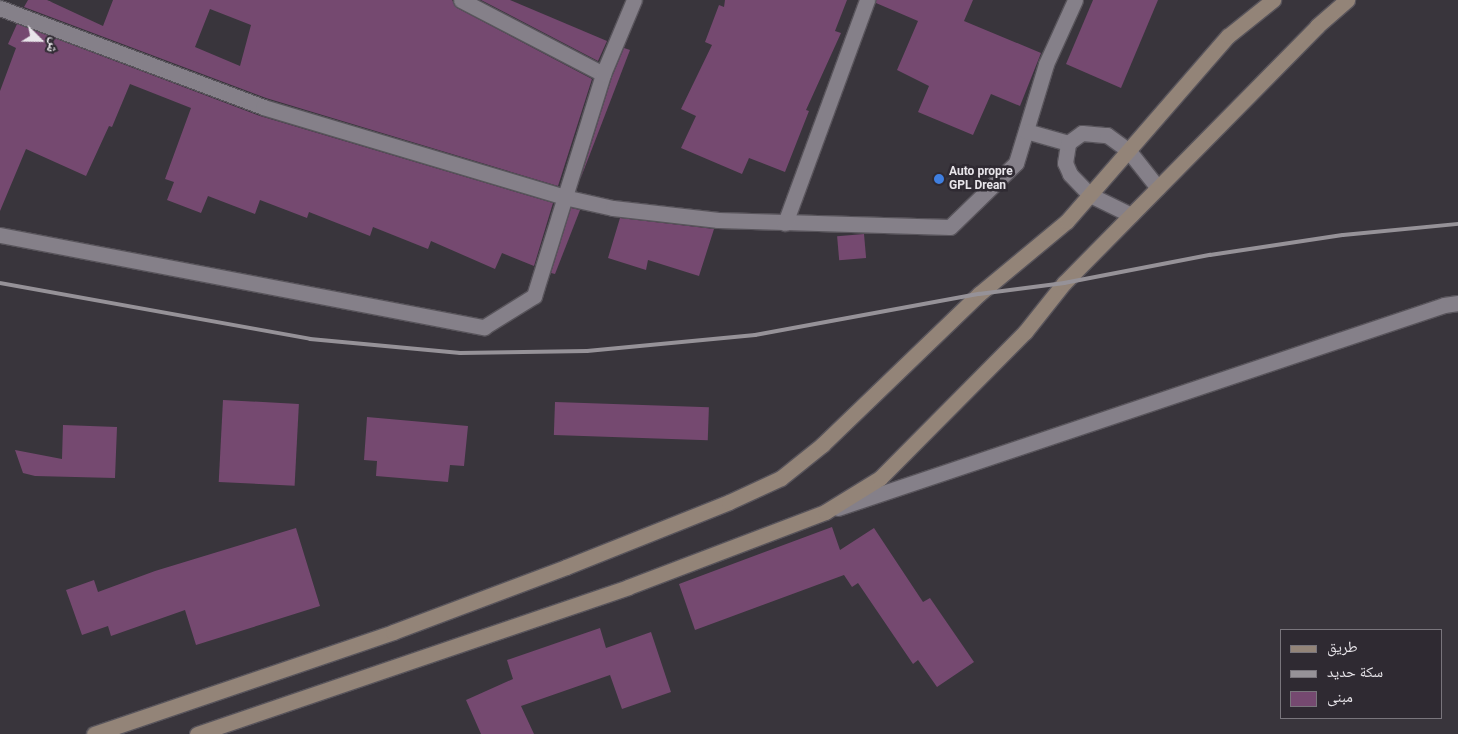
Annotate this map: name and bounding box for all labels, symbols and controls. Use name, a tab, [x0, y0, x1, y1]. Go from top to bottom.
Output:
north arrow	[15, 15, 65, 65]
text: ش	[44, 36, 64, 56]
place label: Auto propre GPL Drean	[949, 165, 1013, 193]
marker: Auto propre GPL Drean	[933, 173, 945, 185]
legend	[1280, 629, 1443, 719]
text: طريق	[1327, 638, 1358, 656]
text: سكة حديد	[1327, 663, 1383, 681]
text: مبنى	[1327, 688, 1353, 706]

